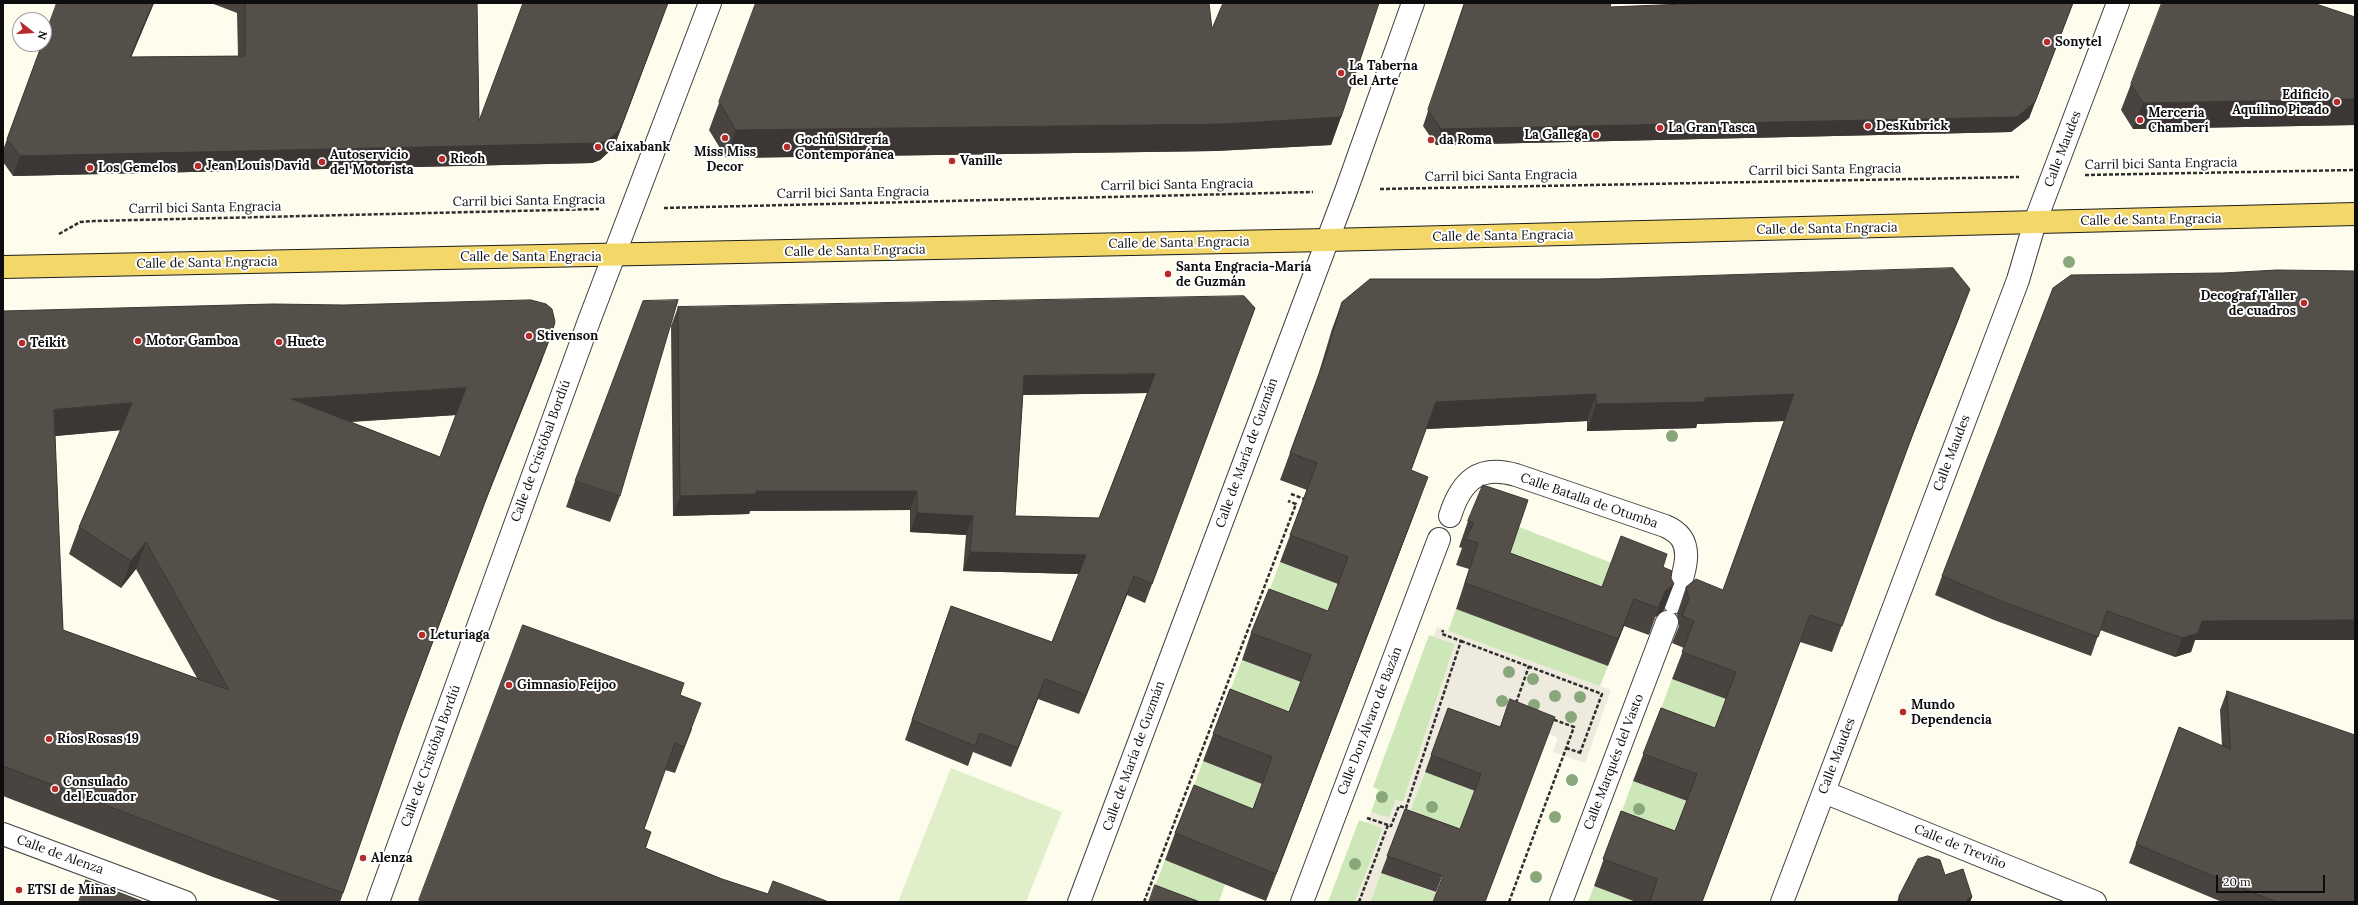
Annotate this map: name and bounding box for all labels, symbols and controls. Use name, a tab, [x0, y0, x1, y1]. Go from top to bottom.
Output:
north arrow	[12, 12, 52, 52]
text: N	[35, 29, 50, 41]
place label: Sonytel	[2055, 34, 2102, 50]
marker: Sonytel	[2042, 37, 2052, 47]
place label: La Taberna del Arte	[1349, 58, 1418, 89]
marker: La Taberna del Arte	[1336, 68, 1346, 78]
place label: Edificio Aquilino Picado	[2232, 87, 2329, 118]
marker: Edificio Aquilino Picado	[2332, 97, 2342, 107]
place label: Mercería Chamberí	[2148, 105, 2209, 136]
street label: Calle Maudes	[2041, 109, 2085, 189]
marker: Mercería Chamberí	[2135, 115, 2145, 125]
place label: DesKubrick	[1876, 118, 1948, 134]
place label: La Gran Tasca	[1668, 120, 1755, 136]
marker: DesKubrick	[1863, 121, 1873, 131]
marker: La Gran Tasca	[1655, 123, 1665, 133]
place label: La Gallega	[1524, 127, 1588, 143]
marker: La Gallega	[1591, 130, 1601, 140]
place label: Gochü Sidrería Contemporánea	[795, 132, 894, 163]
place label: da Roma	[1439, 132, 1492, 148]
marker: Miss Miss Decor	[720, 133, 730, 143]
marker: da Roma	[1426, 135, 1436, 145]
place label: Caixabank	[606, 139, 670, 155]
marker: Caixabank	[593, 142, 603, 152]
marker: Gochü Sidrería Contemporánea	[782, 142, 792, 152]
place label: Miss Miss Decor	[694, 144, 756, 175]
place label: Autoservicio del Motorista	[330, 147, 414, 178]
place label: Ricoh	[450, 151, 485, 167]
place label: Vanille	[960, 153, 1003, 169]
marker: Ricoh	[437, 154, 447, 164]
street label: Carril bici Santa Engracia	[2085, 155, 2237, 173]
marker: Vanille	[947, 156, 957, 166]
marker: Autoservicio del Motorista	[317, 157, 327, 167]
place label: Jean Louis David	[206, 158, 310, 174]
place label: Los Gemelos	[98, 160, 176, 176]
marker: Jean Louis David	[193, 161, 203, 171]
street label: Carril bici Santa Engracia	[1749, 161, 1901, 179]
marker: Los Gemelos	[85, 163, 95, 173]
street label: Carril bici Santa Engracia	[1425, 167, 1577, 185]
street label: Carril bici Santa Engracia	[1101, 176, 1253, 194]
street label: Carril bici Santa Engracia	[777, 184, 929, 202]
street label: Carril bici Santa Engracia	[453, 192, 605, 210]
street label: Carril bici Santa Engracia	[129, 199, 281, 217]
street label: Calle de Santa Engracia	[2080, 211, 2222, 229]
street label: Calle de Santa Engracia	[1756, 220, 1898, 238]
street label: Calle de Santa Engracia	[1432, 227, 1574, 245]
street label: Calle de Santa Engracia	[1108, 234, 1250, 252]
street label: Calle de Santa Engracia	[784, 242, 926, 260]
street label: Calle de Santa Engracia	[460, 249, 602, 265]
street label: Calle de Santa Engracia	[136, 254, 278, 272]
place label: Santa Engracia-María de Guzmán	[1176, 259, 1311, 290]
marker: Santa Engracia-María de Guzmán	[1163, 269, 1173, 279]
place label: Decograf Taller de cuadros	[2200, 288, 2296, 319]
marker: Decograf Taller de cuadros	[2299, 298, 2309, 308]
place label: Stivenson	[537, 328, 598, 344]
marker: Stivenson	[524, 331, 534, 341]
place label: Motor Gamboa	[146, 333, 238, 349]
place label: Huete	[287, 334, 325, 350]
place label: Teikit	[30, 335, 66, 351]
marker: Motor Gamboa	[133, 336, 143, 346]
marker: Huete	[274, 337, 284, 347]
marker: Teikit	[17, 338, 27, 348]
street label: Calle de María de Guzmán	[1213, 376, 1281, 530]
street label: Calle de Cristóbal Bordiú	[508, 378, 574, 524]
street label: Calle Maudes	[1930, 413, 1974, 493]
street label: Calle Batalla de Otumba	[1518, 470, 1660, 532]
place label: Leturiaga	[430, 627, 490, 643]
marker: Leturiaga	[417, 630, 427, 640]
street label: Calle Don Álvaro de Bazán	[1334, 645, 1406, 797]
place label: Gimnasio Feijoo	[517, 677, 616, 693]
street label: Calle de María de Guzmán	[1100, 679, 1168, 833]
marker: Gimnasio Feijoo	[504, 680, 514, 690]
street label: Calle de Cristóbal Bordiú	[398, 683, 464, 829]
street label: Calle Marqués del Vasto	[1581, 692, 1647, 832]
place label: Mundo Dependencia	[1911, 697, 1992, 728]
marker: Mundo Dependencia	[1898, 707, 1908, 717]
street label: Calle Maudes	[1815, 716, 1859, 796]
place label: Ríos Rosas 19	[57, 731, 139, 747]
marker: Ríos Rosas 19	[44, 734, 54, 744]
place label: Consulado del Ecuador	[63, 774, 136, 805]
marker: Consulado del Ecuador	[50, 784, 60, 794]
street label: Calle de Treviño	[1912, 821, 2008, 873]
street label: Calle de Alenza	[14, 832, 106, 878]
place label: Alenza	[371, 850, 413, 866]
marker: Alenza	[358, 853, 368, 863]
scale bar	[2218, 867, 2327, 893]
text: 20 m	[2223, 874, 2251, 889]
place label: ETSI de Minas	[27, 882, 116, 898]
marker: ETSI de Minas	[14, 885, 24, 895]

